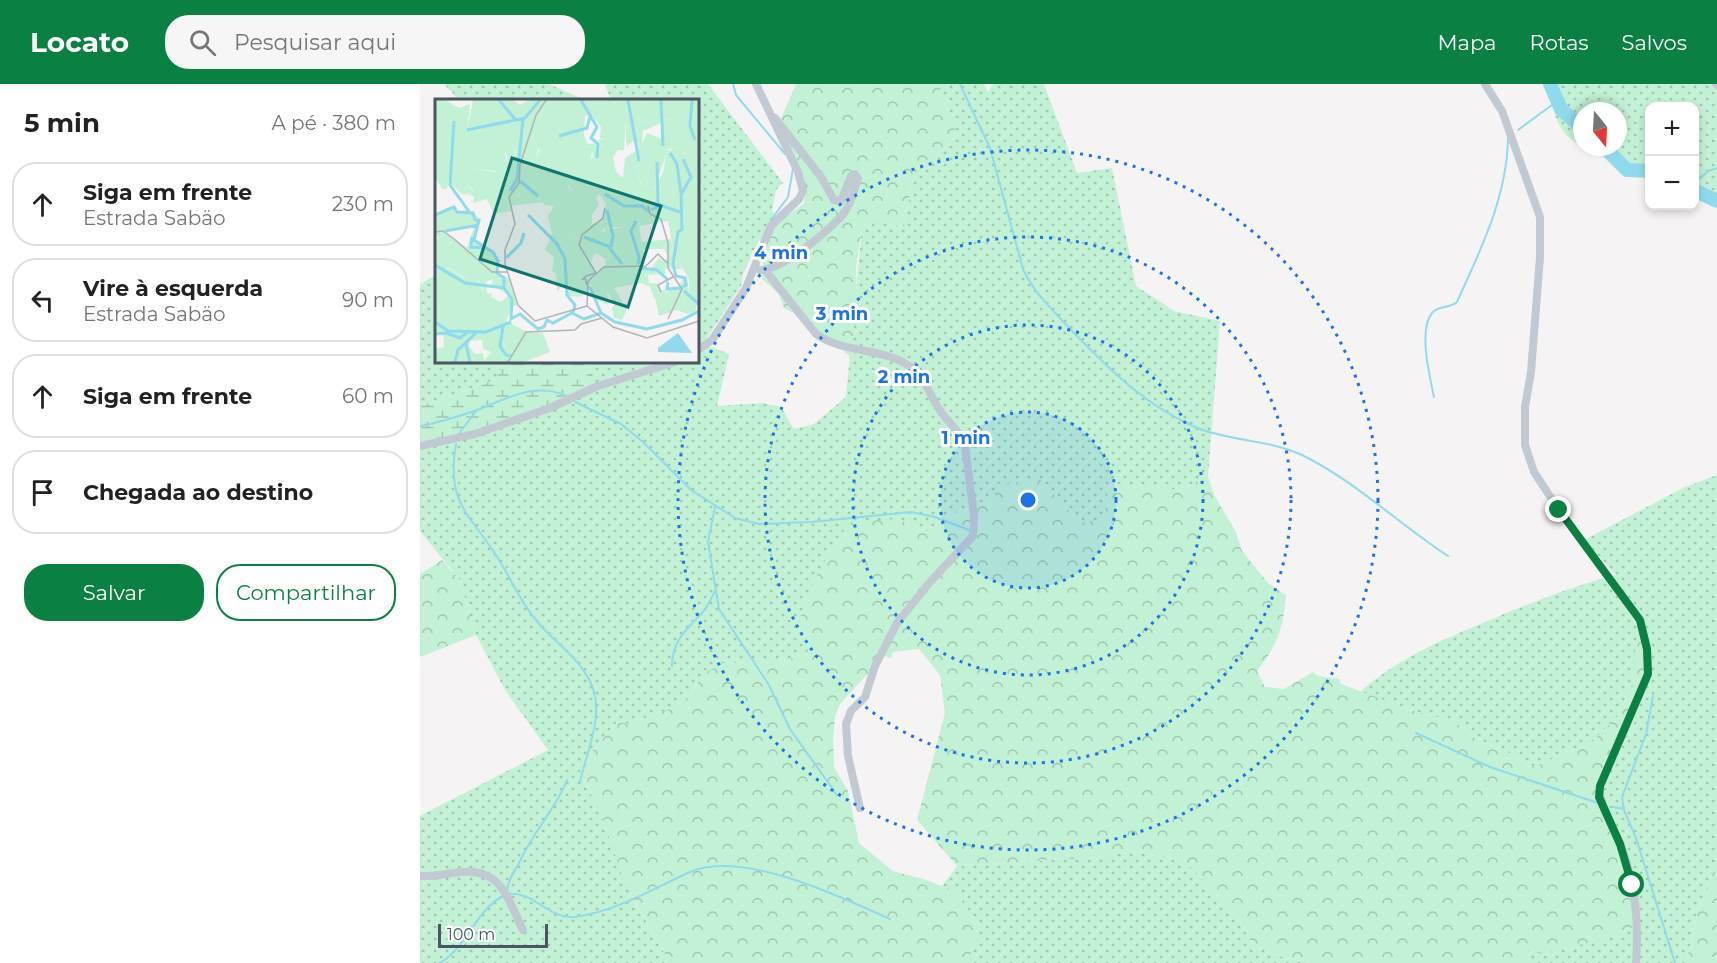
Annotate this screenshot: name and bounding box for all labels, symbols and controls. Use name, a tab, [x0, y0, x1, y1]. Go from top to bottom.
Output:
search box	[165, 15, 585, 69]
text: Locato	[30, 25, 129, 59]
icon: search	[186, 26, 219, 59]
text: Pesquisar aqui	[234, 29, 396, 56]
text: Mapa	[1437, 30, 1496, 55]
text: Rotas	[1529, 30, 1589, 55]
text: Salvos	[1622, 30, 1687, 55]
inset map	[435, 99, 699, 363]
north arrow	[1573, 102, 1627, 156]
map controls	[1645, 102, 1699, 210]
button: +	[1645, 102, 1699, 156]
text: 5 min	[24, 107, 100, 139]
text: A pé · 380 m	[272, 111, 396, 135]
button: −	[1645, 156, 1699, 210]
text: Siga em frente	[83, 179, 252, 206]
icon: ahead	[26, 188, 59, 221]
text: 230 m	[332, 192, 394, 216]
text: Estrada Sabäo	[83, 206, 226, 230]
text: 4 min	[754, 242, 808, 264]
text: Vire à esquerda	[83, 275, 263, 302]
icon: left	[26, 284, 59, 317]
text: 90 m	[342, 288, 394, 312]
text: Estrada Sabäo	[83, 302, 226, 326]
text: 3 min	[815, 303, 868, 325]
text: 2 min	[878, 366, 930, 388]
icon: ahead	[26, 380, 59, 413]
text: Siga em frente	[83, 383, 252, 410]
text: 60 m	[342, 384, 394, 408]
text: 1 min	[942, 427, 990, 449]
icon: arrive	[26, 476, 59, 509]
text: Chegada ao destino	[83, 479, 313, 506]
centre of rings	[1018, 490, 1038, 510]
route end	[1545, 496, 1571, 522]
button: Salvar	[24, 564, 204, 621]
button: Compartilhar	[216, 564, 396, 621]
route start	[1618, 871, 1644, 897]
scale bar	[438, 921, 548, 948]
text: 100 m	[447, 925, 495, 944]

